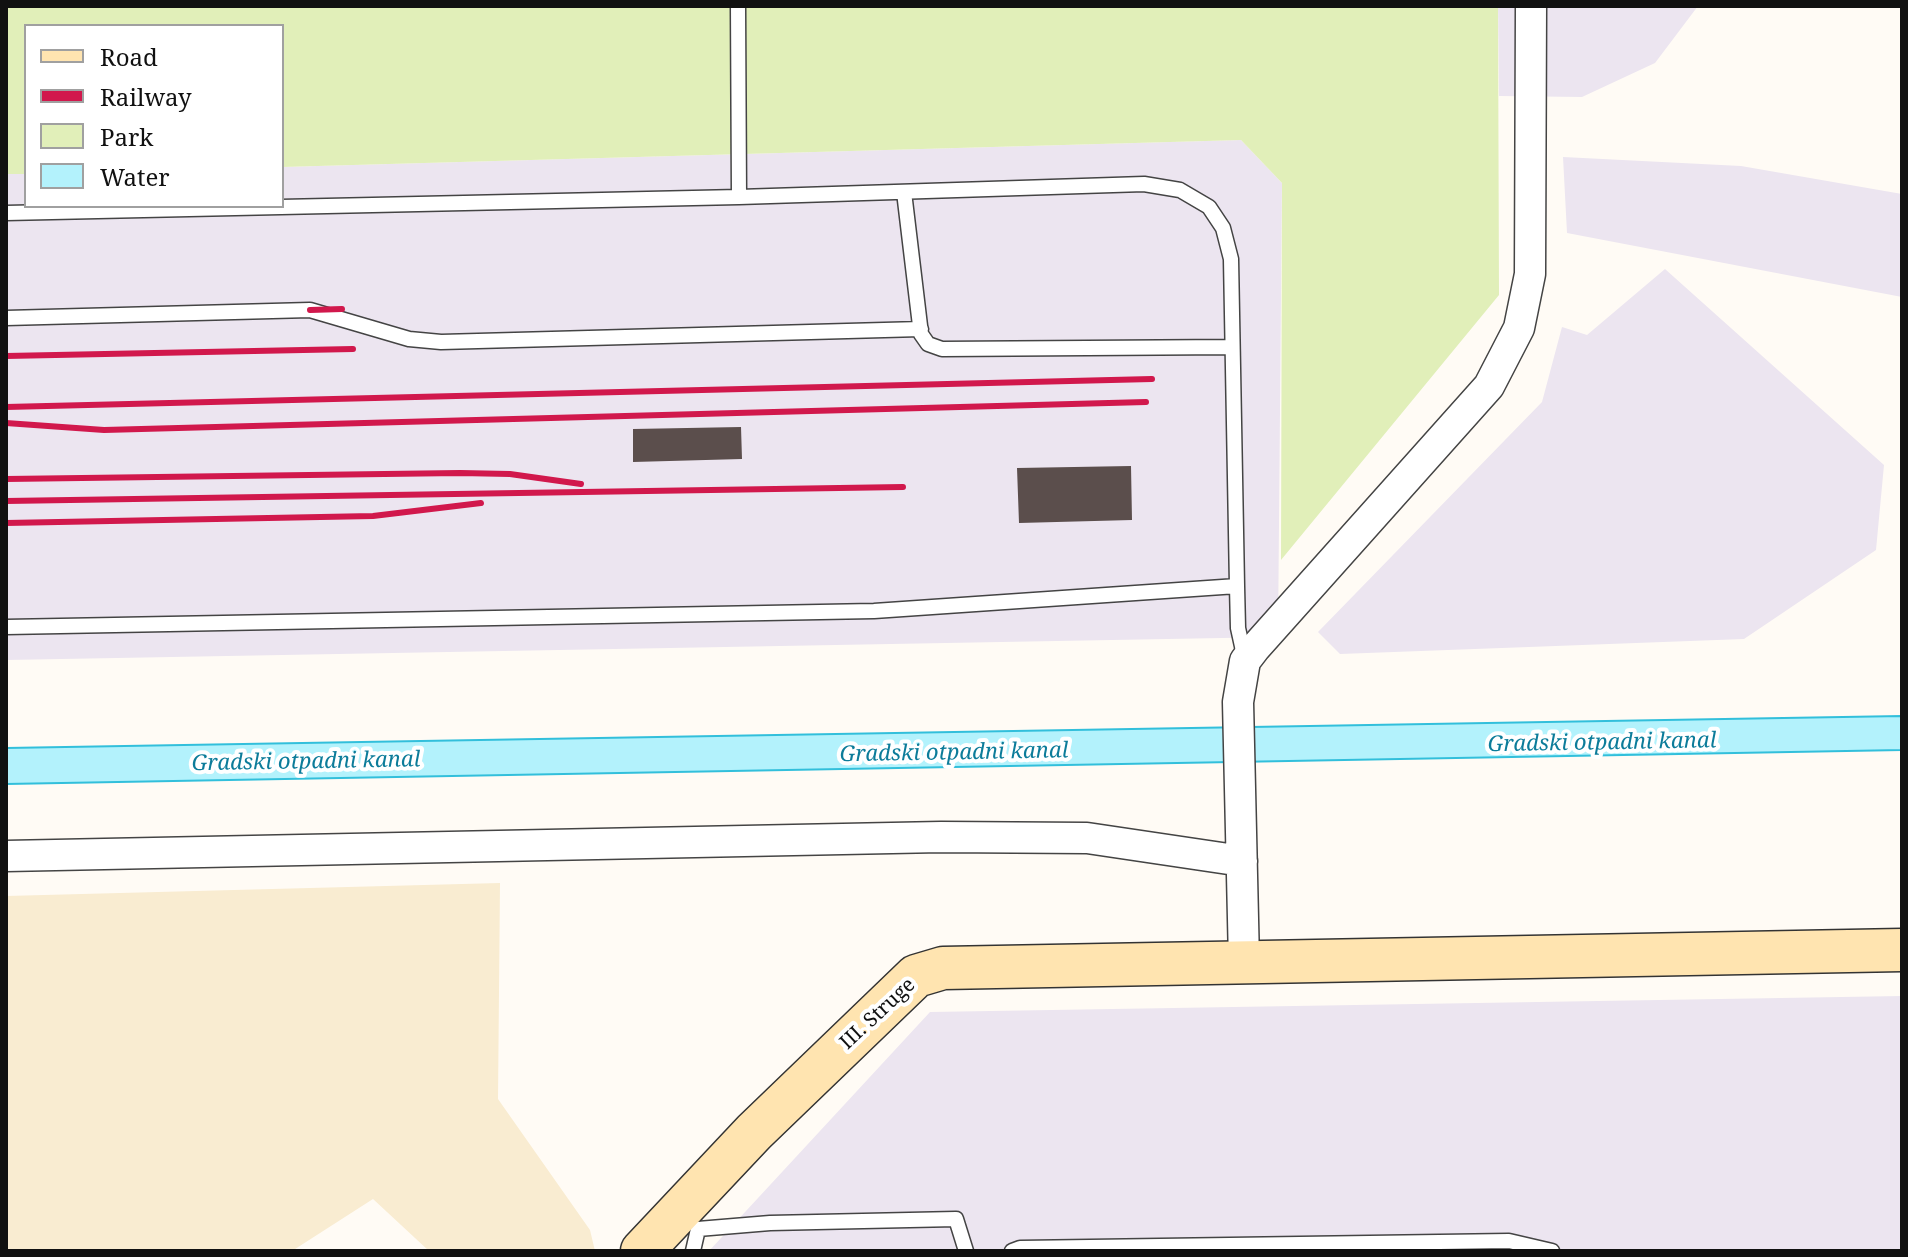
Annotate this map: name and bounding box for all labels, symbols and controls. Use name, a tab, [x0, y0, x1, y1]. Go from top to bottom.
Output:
legend	[24, 24, 284, 208]
text: Road	[100, 40, 158, 73]
text: Railway	[100, 80, 192, 113]
text: Park	[100, 120, 153, 153]
text: Water	[100, 160, 170, 193]
water label: Gradski otpadni kanal	[1488, 728, 1716, 758]
water label: Gradski otpadni kanal	[840, 738, 1068, 768]
water label: Gradski otpadni kanal	[192, 747, 420, 777]
street label: III. Struge	[836, 973, 920, 1055]

